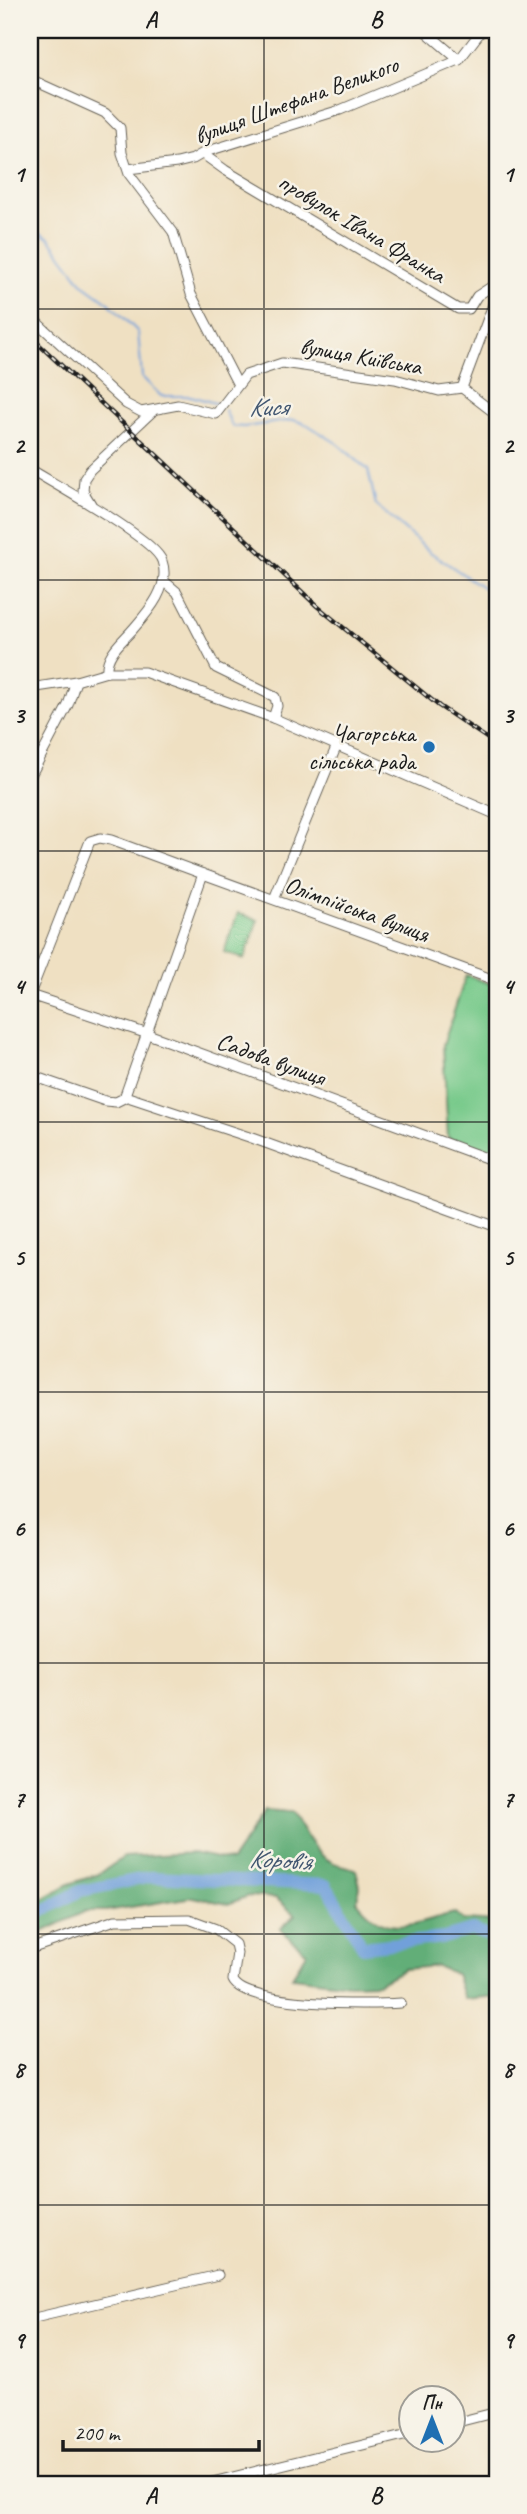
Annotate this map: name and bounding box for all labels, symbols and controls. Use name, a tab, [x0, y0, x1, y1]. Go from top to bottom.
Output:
text: A	[145, 5, 159, 34]
text: B	[370, 5, 384, 34]
street label: вулиця Штефана Великого	[190, 49, 403, 151]
text: 1	[14, 160, 27, 189]
text: 1	[503, 160, 516, 189]
street label: провулок Івана Франка	[273, 166, 452, 291]
street label: вулиця Київська	[298, 331, 426, 382]
water label: Кися	[249, 390, 291, 424]
text: 2	[14, 431, 27, 460]
text: 2	[503, 431, 516, 460]
text: 3	[14, 701, 27, 730]
text: 3	[503, 701, 516, 730]
place label: Чагорська сільська рада	[308, 718, 417, 776]
marker: Чагорська сільська рада	[421, 739, 437, 755]
street label: Олімпійська вулиця	[281, 869, 434, 949]
text: 4	[14, 972, 27, 1001]
text: 4	[503, 972, 516, 1001]
street label: Садова вулиця	[213, 1026, 331, 1093]
text: 5	[14, 1243, 26, 1272]
text: 5	[503, 1243, 515, 1272]
text: 6	[14, 1514, 27, 1543]
text: 6	[503, 1514, 516, 1543]
text: 7	[14, 1785, 27, 1814]
text: 7	[503, 1785, 516, 1814]
water label: Коровія	[248, 1842, 315, 1878]
text: 8	[14, 2055, 27, 2084]
text: 8	[503, 2055, 516, 2084]
text: 9	[14, 2326, 27, 2355]
text: 9	[503, 2326, 516, 2355]
north arrow	[398, 2384, 468, 2454]
text: Пн	[422, 2391, 444, 2415]
scale bar	[63, 2409, 259, 2453]
text: 200 m	[74, 2420, 121, 2446]
text: A	[145, 2481, 159, 2510]
text: B	[370, 2481, 384, 2510]

